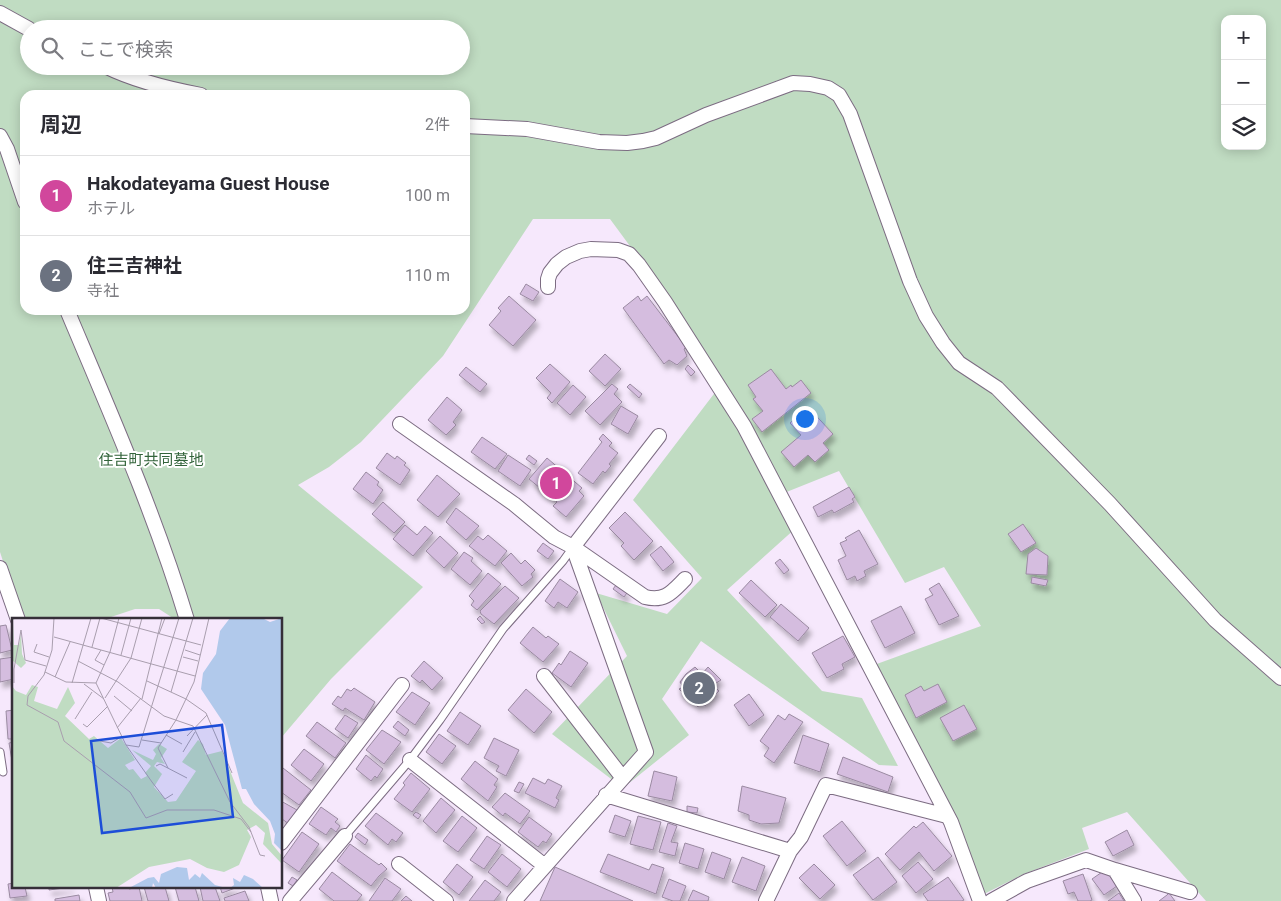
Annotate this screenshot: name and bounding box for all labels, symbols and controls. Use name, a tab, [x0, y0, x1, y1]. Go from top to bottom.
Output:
map controls	[1221, 15, 1266, 150]
button: +	[1221, 15, 1266, 60]
search box	[20, 20, 470, 75]
icon: search	[38, 34, 66, 62]
text: ここで検索	[78, 38, 173, 61]
button: −	[1221, 60, 1266, 105]
button: layers	[1221, 105, 1266, 150]
text: 周辺	[40, 113, 82, 137]
text: 2件	[425, 115, 450, 134]
text: Hakodateyama Guest House	[87, 172, 329, 195]
text: 1	[51, 186, 61, 205]
text: 100 m	[405, 186, 450, 205]
text: ホテル	[87, 199, 135, 218]
text: 住三吉神社	[87, 254, 182, 277]
text: 2	[51, 266, 61, 285]
text: 110 m	[405, 266, 450, 285]
text: 寺社	[87, 281, 119, 300]
your location	[792, 406, 818, 432]
park label: 住吉町共同墓地	[98, 451, 204, 469]
pin: 1	[540, 464, 572, 502]
inset map	[12, 618, 282, 888]
pin: 2	[683, 669, 715, 707]

